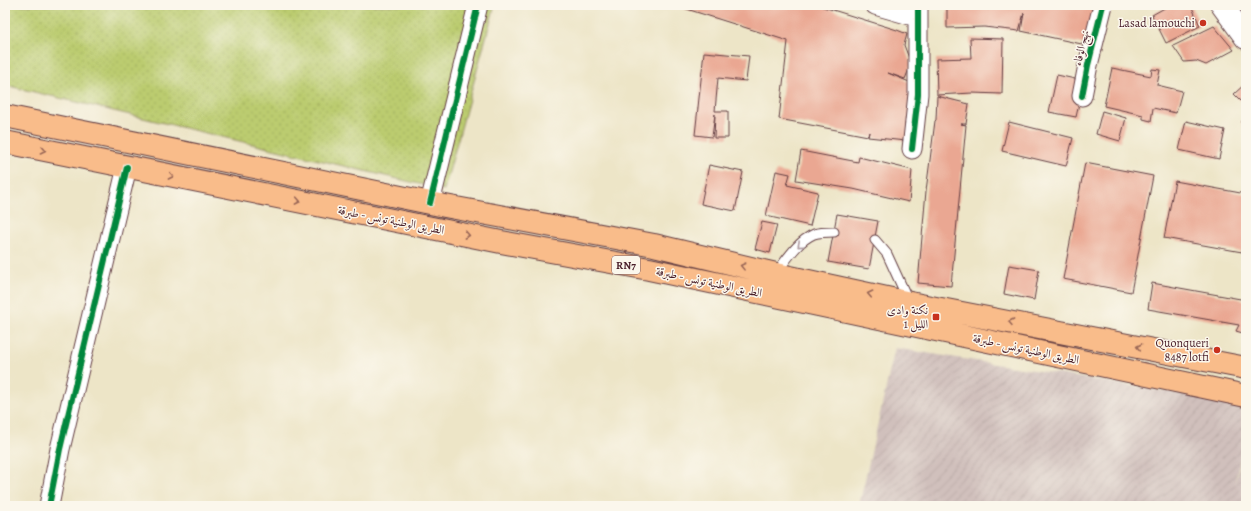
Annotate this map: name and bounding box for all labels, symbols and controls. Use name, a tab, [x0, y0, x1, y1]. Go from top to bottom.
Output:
place label: Lasad lamouchi	[1118, 15, 1195, 31]
marker: Lasad lamouchi	[1198, 18, 1208, 28]
street label: نهج الوفاء	[1069, 29, 1096, 68]
one-way arrow	[40, 145, 46, 153]
one-way arrow	[167, 171, 174, 179]
one-way arrow	[295, 197, 301, 205]
street label: الطريق الوطنية تونس - طبرقة	[336, 202, 446, 239]
one-way arrow	[463, 231, 470, 239]
one-way arrow	[797, 240, 805, 248]
road number: RN7	[612, 256, 640, 274]
street label: الطريق الوطنية تونس - طبرقة	[654, 263, 764, 302]
one-way arrow	[740, 263, 746, 271]
one-way arrow	[867, 291, 873, 299]
place label: نكنة وادى الليل 1	[887, 302, 928, 333]
marker: نكنة وادى الليل 1	[931, 312, 941, 322]
one-way arrow	[1008, 319, 1014, 327]
street label: الطريق الوطنية تونس - طبرقة	[971, 330, 1081, 369]
place label: Quonqueri 8487 lotfi	[1156, 335, 1209, 365]
one-way arrow	[1136, 343, 1142, 352]
marker: Quonqueri 8487 lotfi	[1212, 345, 1222, 355]

